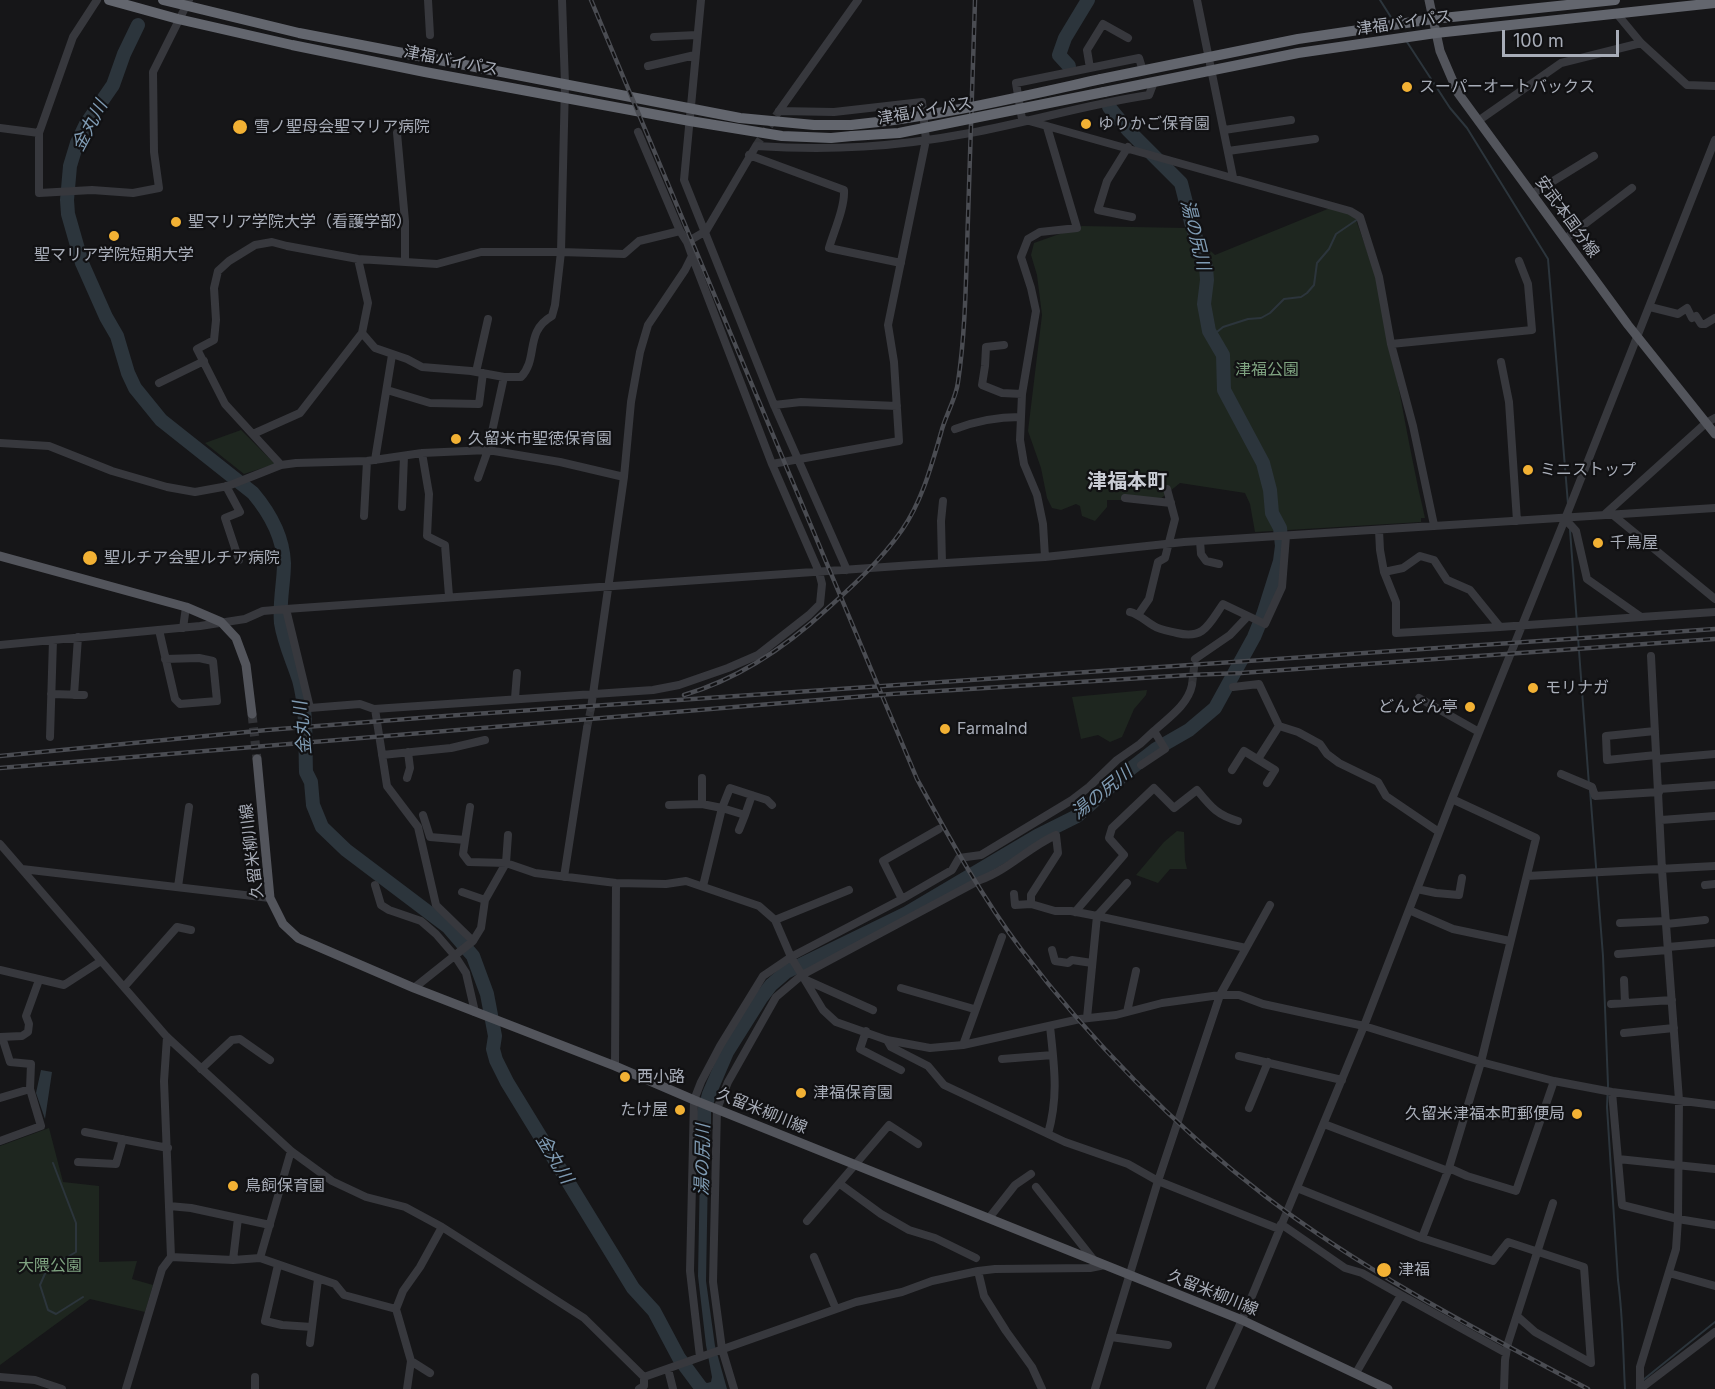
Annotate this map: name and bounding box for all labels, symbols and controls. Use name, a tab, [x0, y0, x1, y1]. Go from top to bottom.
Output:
street label: 津福バイパス	[1355, 7, 1453, 39]
scale bar	[1505, 18, 1622, 56]
text: 100 m	[1513, 30, 1564, 51]
street label: 津福バイパス	[402, 42, 500, 80]
place label: スーパーオートバックス	[1419, 77, 1595, 97]
marker: スーパーオートバックス	[1400, 80, 1414, 94]
street label: 津福バイパス	[876, 93, 974, 129]
water label: 金丸川	[68, 97, 112, 155]
place label: ゆりかご保育園	[1098, 114, 1210, 134]
place label: 雪ノ聖母会聖マリア病院	[254, 117, 430, 137]
marker: ゆりかご保育園	[1079, 117, 1093, 131]
marker: 雪ノ聖母会聖マリア病院	[231, 118, 249, 136]
street label: 安武本国分線	[1531, 173, 1603, 261]
water label: 湯の尻川	[1176, 197, 1214, 273]
place label: 聖マリア学院大学（看護学部）	[188, 212, 412, 232]
marker: 聖マリア学院大学（看護学部）	[169, 215, 183, 229]
marker: 聖マリア学院短期大学	[107, 229, 121, 243]
place label: 聖マリア学院短期大学	[34, 245, 194, 265]
park label: 津福公園	[1235, 360, 1299, 380]
place label: 久留米市聖徳保育園	[468, 429, 612, 449]
marker: 久留米市聖徳保育園	[449, 432, 463, 446]
place label: ミニストップ	[1540, 460, 1636, 480]
marker: ミニストップ	[1521, 463, 1535, 477]
district label: 津福本町	[1087, 470, 1167, 494]
place label: 千鳥屋	[1610, 533, 1658, 553]
marker: 千鳥屋	[1591, 536, 1605, 550]
place label: 聖ルチア会聖ルチア病院	[104, 548, 280, 568]
marker: 聖ルチア会聖ルチア病院	[81, 549, 99, 567]
place label: モリナガ	[1545, 678, 1609, 698]
marker: モリナガ	[1526, 681, 1540, 695]
place label: どんどん亭	[1378, 697, 1458, 717]
water label: 金丸川	[290, 700, 316, 756]
marker: どんどん亭	[1463, 700, 1477, 714]
place label: Farmalnd	[957, 719, 1027, 739]
marker: Farmalnd	[938, 722, 952, 736]
water label: 湯の尻川	[1067, 762, 1137, 824]
street label: 久留米柳川線	[237, 802, 267, 900]
place label: 西小路	[637, 1067, 685, 1087]
marker: 西小路	[618, 1070, 632, 1084]
place label: 津福保育園	[813, 1083, 893, 1103]
street label: 久留米柳川線	[714, 1084, 810, 1138]
marker: 津福保育園	[794, 1086, 808, 1100]
place label: たけ屋	[620, 1100, 668, 1120]
marker: たけ屋	[673, 1103, 687, 1117]
place label: 久留米津福本町郵便局	[1405, 1104, 1565, 1124]
marker: 久留米津福本町郵便局	[1570, 1107, 1584, 1121]
water label: 湯の尻川	[692, 1124, 714, 1196]
water label: 金丸川	[531, 1130, 577, 1188]
place label: 鳥飼保育園	[245, 1176, 325, 1196]
marker: 鳥飼保育園	[226, 1179, 240, 1193]
park label: 大隈公園	[18, 1256, 82, 1276]
place label: 津福	[1398, 1260, 1430, 1280]
marker: 津福	[1375, 1261, 1393, 1279]
street label: 久留米柳川線	[1165, 1266, 1261, 1320]

